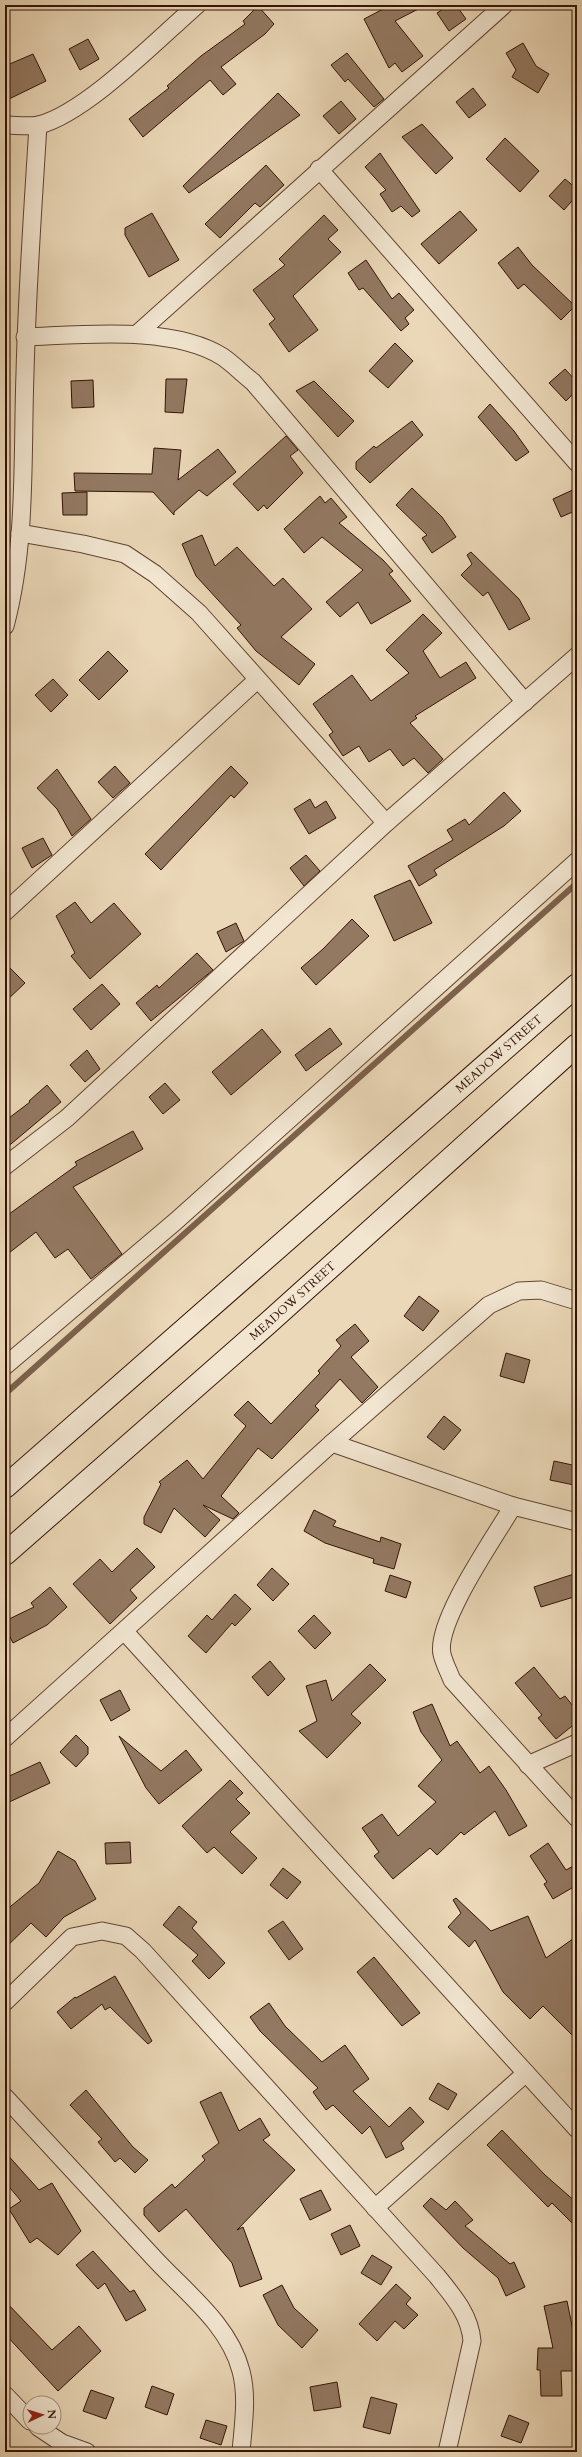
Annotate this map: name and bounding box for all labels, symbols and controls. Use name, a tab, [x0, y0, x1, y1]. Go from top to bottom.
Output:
street label: MEADOW STREET	[452, 1011, 546, 1096]
street label: MEADOW STREET	[246, 1258, 339, 1344]
north arrow	[22, 2395, 62, 2435]
text: N	[44, 2409, 59, 2420]

